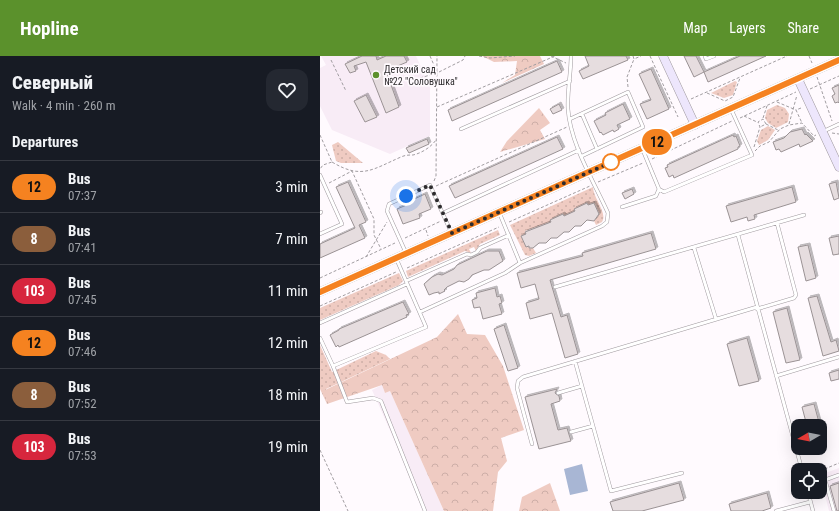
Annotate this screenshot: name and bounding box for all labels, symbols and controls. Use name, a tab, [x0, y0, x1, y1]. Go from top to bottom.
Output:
text: Hopline	[20, 17, 79, 40]
text: Map	[683, 20, 707, 36]
text: Layers	[729, 20, 766, 36]
text: Share	[788, 20, 819, 36]
place label: Детский сад №22 "Соловушка"	[384, 64, 458, 87]
button: heart	[266, 69, 308, 111]
marker: Детский сад №22 "Соловушка"	[371, 70, 381, 80]
text: Северный	[12, 71, 93, 94]
text: Walk · 4 min · 260 m	[12, 98, 116, 113]
line badge: 12	[639, 129, 675, 155]
text: Departures	[12, 133, 78, 151]
text: 12	[650, 134, 664, 150]
unlabelled marker	[602, 153, 620, 171]
text: Bus	[68, 170, 91, 188]
text: 3 min	[275, 178, 308, 196]
text: 12	[27, 179, 41, 195]
your location	[396, 186, 416, 206]
text: 07:37	[68, 188, 97, 203]
text: Bus	[68, 222, 91, 240]
text: 7 min	[275, 230, 308, 248]
text: 8	[30, 231, 38, 247]
text: 07:41	[68, 240, 97, 255]
text: Bus	[68, 274, 91, 292]
text: 11 min	[268, 282, 308, 300]
text: 103	[23, 283, 45, 299]
text: 07:45	[68, 292, 97, 307]
text: Bus	[68, 326, 91, 344]
text: 12 min	[268, 334, 308, 352]
text: 12	[27, 335, 41, 351]
text: 07:46	[68, 344, 97, 359]
text: Bus	[68, 378, 91, 396]
text: 18 min	[268, 386, 308, 404]
text: 8	[30, 387, 38, 403]
text: 07:52	[68, 396, 97, 411]
north arrow	[791, 419, 827, 455]
map controls	[791, 419, 827, 499]
text: Bus	[68, 430, 91, 448]
text: 19 min	[268, 438, 308, 456]
text: 103	[23, 439, 45, 455]
text: 07:53	[68, 448, 97, 463]
button: locate	[791, 463, 827, 499]

